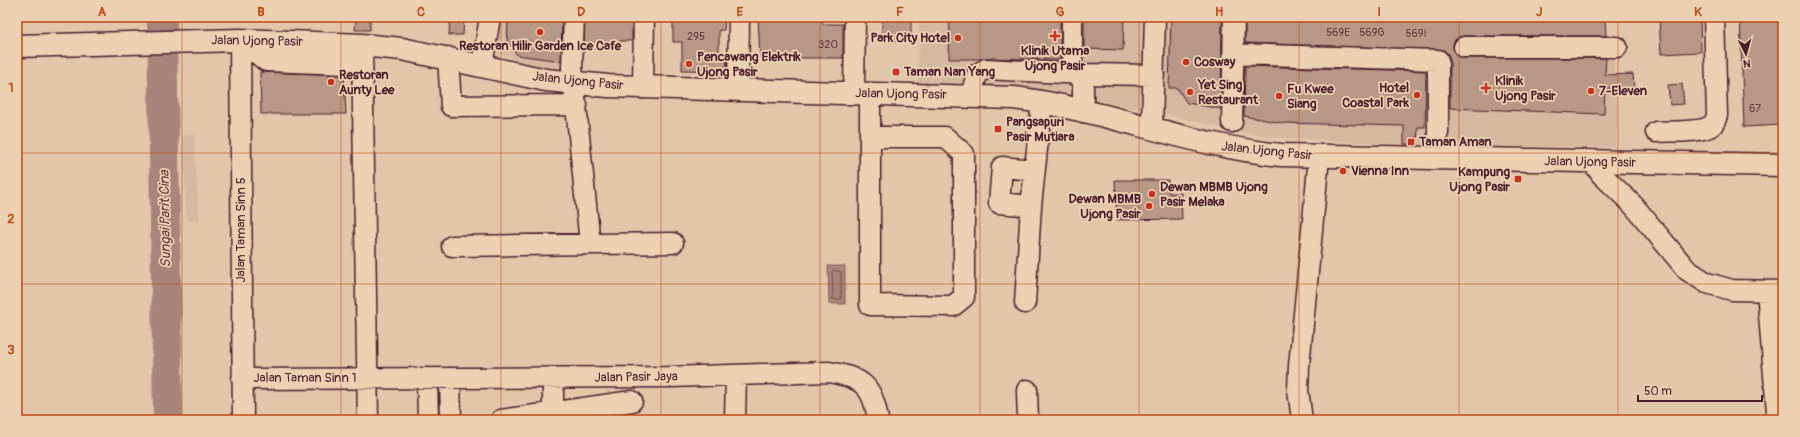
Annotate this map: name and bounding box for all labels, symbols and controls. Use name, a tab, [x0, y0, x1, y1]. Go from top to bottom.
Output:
text: A	[98, 4, 107, 20]
text: B	[257, 4, 265, 20]
text: C	[417, 4, 425, 20]
text: D	[577, 4, 585, 20]
text: E	[737, 4, 744, 20]
text: F	[896, 4, 904, 20]
text: G	[1056, 4, 1065, 20]
text: H	[1215, 4, 1223, 20]
text: I	[1377, 4, 1381, 20]
text: J	[1536, 4, 1542, 20]
text: K	[1694, 4, 1702, 20]
house number: 569E	[1326, 26, 1350, 39]
house number: 569G	[1359, 26, 1385, 39]
marker: Restoran Hilir Garden Ice Cafe	[535, 27, 545, 37]
house number: 569I	[1405, 27, 1427, 40]
house number: 295	[687, 30, 705, 43]
place label: Park City Hotel	[871, 30, 950, 46]
marker: Klinik Utama Ujong Pasir	[1049, 30, 1061, 42]
street label: Jalan Ujong Pasir	[211, 32, 303, 50]
marker: Park City Hotel	[953, 33, 963, 43]
north arrow	[1726, 34, 1766, 74]
place label: Restoran Hilir Garden Ice Cafe	[459, 38, 622, 54]
house number: 320	[818, 38, 838, 51]
place label: Klinik Utama Ujong Pasir	[1021, 43, 1089, 74]
place label: Pencawang Elektrik Ujong Pasir	[697, 49, 801, 80]
place label: Cosway	[1194, 54, 1236, 70]
marker: Cosway	[1181, 57, 1191, 67]
text: N	[1742, 57, 1751, 70]
marker: Pencawang Elektrik Ujong Pasir	[684, 59, 694, 69]
place label: Taman Nan Yang	[903, 64, 996, 80]
place label: Restoran Aunty Lee	[339, 67, 395, 98]
marker: Taman Nan Yang	[891, 67, 901, 77]
street label: Jalan Ujong Pasir	[531, 68, 625, 94]
place label: Klinik Ujong Pasir	[1495, 73, 1556, 104]
marker: Restoran Aunty Lee	[326, 77, 336, 87]
place label: Yet Sing Restaurant	[1197, 77, 1259, 108]
text: 1	[8, 80, 14, 96]
place label: Hotel Coastal Park	[1342, 80, 1410, 111]
place label: Fu Kwee Siang	[1287, 81, 1334, 112]
marker: Klinik Ujong Pasir	[1480, 82, 1492, 94]
place label: 7-Eleven	[1599, 83, 1648, 99]
street label: Jalan Ujong Pasir	[855, 85, 947, 103]
marker: 7-Eleven	[1586, 86, 1596, 96]
marker: Yet Sing Restaurant	[1185, 87, 1195, 97]
marker: Hotel Coastal Park	[1412, 90, 1422, 100]
marker: Fu Kwee Siang	[1274, 91, 1284, 101]
house number: 67	[1749, 102, 1761, 115]
place label: Pangsapuri Pasir Mutiara	[1006, 114, 1074, 145]
marker: Pangsapuri Pasir Mutiara	[993, 124, 1003, 134]
place label: Taman Aman	[1418, 134, 1492, 150]
marker: Taman Aman	[1406, 137, 1416, 147]
street label: Jalan Ujong Pasir	[1220, 138, 1314, 164]
street label: Jalan Ujong Pasir	[1544, 153, 1636, 171]
place label: Vienna Inn	[1351, 163, 1410, 179]
place label: Kampung Ujong Pasir	[1449, 164, 1510, 195]
marker: Vienna Inn	[1338, 166, 1348, 176]
water label: Sungai Parit Cina	[156, 169, 174, 268]
marker: Kampung Ujong Pasir	[1513, 174, 1523, 184]
street label: Jalan Taman Sinn 5	[233, 177, 249, 283]
place label: Dewan MBMB Ujong Pasir Melaka	[1160, 179, 1268, 210]
marker: Dewan MBMB Ujong Pasir Melaka	[1147, 189, 1157, 199]
place label: Dewan MBMB Ujong Pasir	[1068, 191, 1142, 222]
marker: Dewan MBMB Ujong Pasir	[1144, 201, 1154, 211]
text: 2	[7, 211, 15, 227]
text: 3	[7, 342, 15, 358]
street label: Jalan Pasir Jaya	[594, 368, 678, 386]
street label: Jalan Taman Sinn 1	[253, 370, 357, 386]
scale bar	[1638, 377, 1762, 403]
text: 50 m	[1644, 384, 1672, 399]

